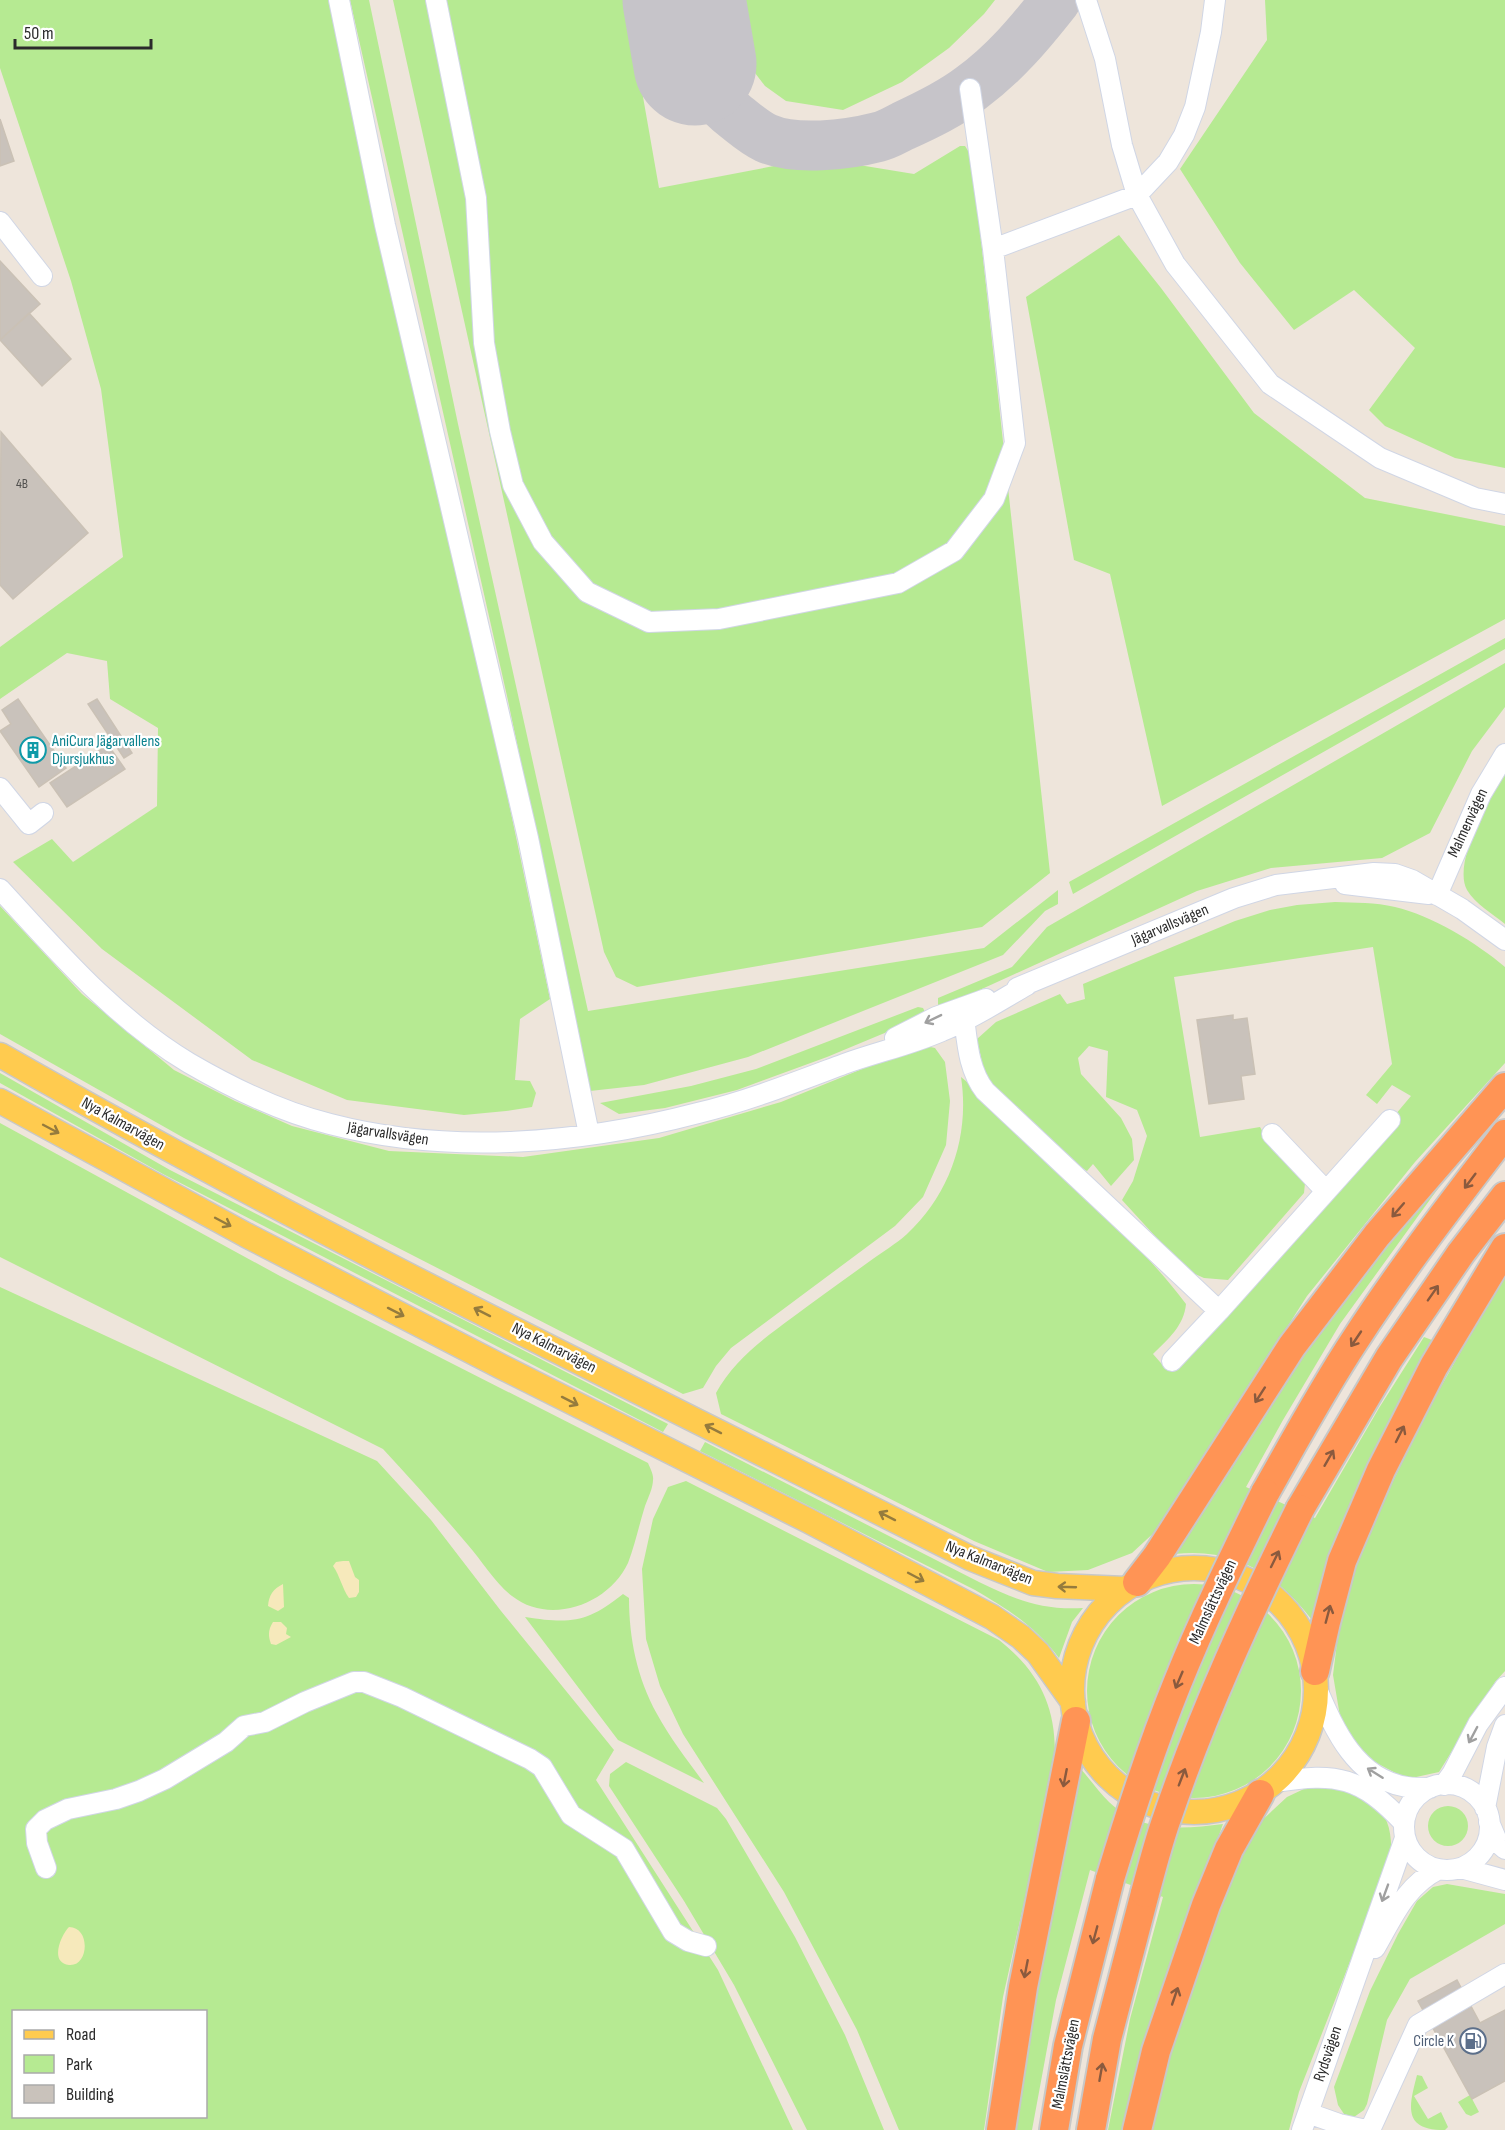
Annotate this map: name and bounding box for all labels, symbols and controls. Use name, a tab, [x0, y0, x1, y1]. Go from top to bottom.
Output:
scale bar	[15, 12, 152, 50]
text: 50 m	[24, 23, 54, 44]
house number: 4B	[16, 475, 28, 492]
place label: AniCura Jägarvallens Djursjukhus	[51, 732, 160, 769]
building icon: AniCura Jägarvallens Djursjukhus	[18, 735, 48, 765]
street label: Malmenvägen	[1444, 786, 1492, 860]
street label: Jägarvallsvägen	[1128, 900, 1211, 950]
one-way arrow	[924, 1013, 942, 1025]
street label: Nya Kalmarvägen	[78, 1093, 168, 1155]
street label: Jägarvallsvägen	[345, 1118, 430, 1150]
one-way arrow	[42, 1124, 60, 1135]
one-way arrow	[1463, 1172, 1476, 1188]
one-way arrow	[1391, 1202, 1404, 1218]
one-way arrow	[214, 1216, 231, 1228]
one-way arrow	[1427, 1286, 1439, 1302]
one-way arrow	[387, 1306, 404, 1318]
one-way arrow	[474, 1306, 492, 1317]
street label: Nya Kalmarvägen	[509, 1319, 599, 1377]
one-way arrow	[1349, 1330, 1361, 1347]
one-way arrow	[1254, 1387, 1267, 1404]
one-way arrow	[560, 1396, 578, 1407]
one-way arrow	[704, 1422, 722, 1434]
one-way arrow	[1394, 1425, 1406, 1443]
one-way arrow	[1323, 1450, 1335, 1467]
one-way arrow	[878, 1510, 896, 1522]
street label: Nya Kalmarvägen	[943, 1537, 1035, 1589]
one-way arrow	[1270, 1551, 1281, 1569]
street label: Malmslättsvägen	[1185, 1557, 1241, 1647]
one-way arrow	[907, 1572, 925, 1583]
one-way arrow	[1057, 1581, 1077, 1592]
one-way arrow	[1322, 1605, 1334, 1624]
one-way arrow	[1173, 1670, 1184, 1689]
one-way arrow	[1467, 1726, 1479, 1743]
one-way arrow	[1367, 1767, 1384, 1779]
one-way arrow	[1059, 1768, 1070, 1787]
one-way arrow	[1178, 1768, 1189, 1787]
one-way arrow	[1379, 1883, 1390, 1902]
one-way arrow	[1088, 1926, 1100, 1945]
one-way arrow	[1020, 1959, 1031, 1979]
one-way arrow	[1170, 1987, 1181, 2006]
legend	[12, 2010, 207, 2118]
street label: Malmslättsvägen	[1048, 2018, 1084, 2110]
text: Road	[66, 2024, 96, 2045]
street label: Rydsvägen	[1310, 2024, 1346, 2084]
fuel station icon: Circle K	[1458, 2026, 1488, 2056]
place label: Circle K	[1413, 2032, 1455, 2051]
text: Park	[66, 2054, 92, 2075]
one-way arrow	[1096, 2063, 1107, 2083]
text: Building	[66, 2084, 114, 2105]

